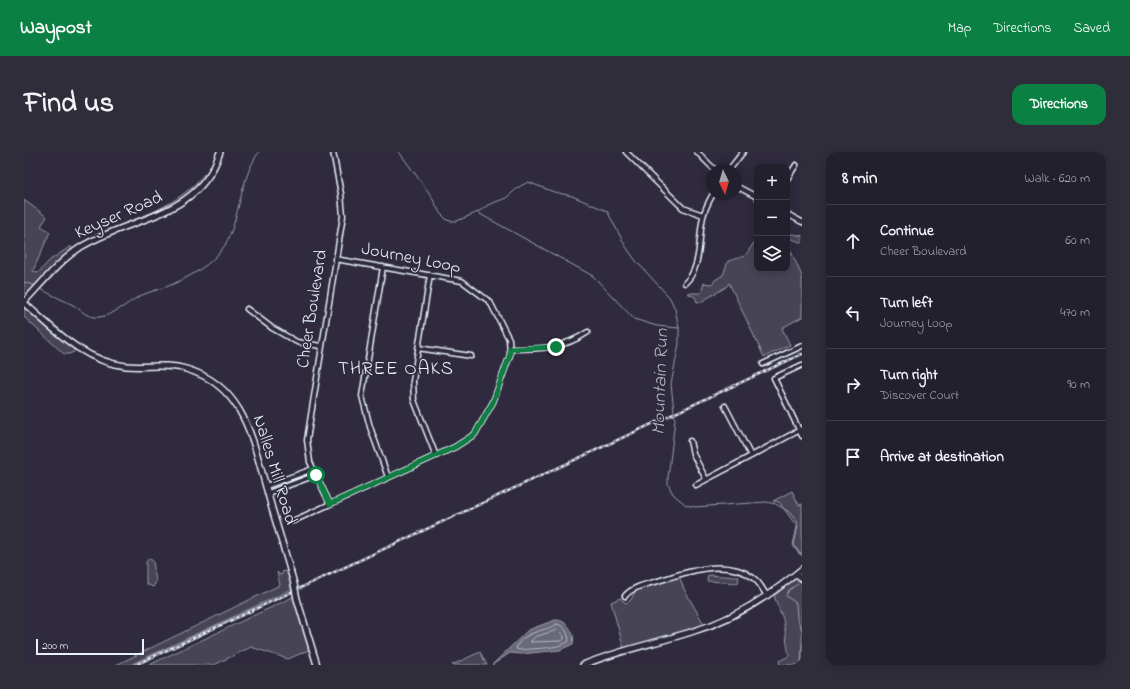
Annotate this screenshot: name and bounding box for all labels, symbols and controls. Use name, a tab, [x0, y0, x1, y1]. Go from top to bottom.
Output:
text: Waypost	[20, 15, 92, 42]
text: Map	[948, 18, 971, 39]
text: Directions	[993, 18, 1051, 39]
text: Saved	[1073, 18, 1110, 39]
text: Find us	[24, 84, 114, 125]
button: Directions	[1012, 84, 1106, 125]
north arrow	[706, 164, 742, 200]
map controls	[754, 164, 790, 272]
button: +	[754, 164, 790, 200]
text: 8 min	[842, 166, 877, 191]
text: Walk · 620 m	[1025, 169, 1090, 188]
street label: Keyser Road	[71, 185, 167, 247]
button: −	[754, 200, 790, 236]
text: Continue	[880, 220, 934, 242]
icon: ahead	[842, 230, 864, 252]
text: 60 m	[1065, 231, 1090, 250]
button: layers	[754, 236, 790, 272]
street label: Journey Loop	[359, 237, 463, 281]
text: Cheer Boulevard	[880, 242, 967, 261]
street label: Cheer Boulevard	[291, 248, 335, 370]
text: Turn left	[880, 292, 933, 314]
icon: left	[842, 302, 864, 324]
text: 470 m	[1060, 303, 1090, 322]
text: Journey Loop	[880, 314, 953, 333]
water label: Mountain Run	[646, 328, 676, 436]
route end	[547, 338, 565, 356]
district label: THREE OAKS	[338, 356, 454, 383]
text: Turn right	[880, 364, 938, 386]
icon: right	[842, 374, 864, 396]
text: 90 m	[1067, 375, 1090, 394]
text: Discover Court	[880, 386, 959, 405]
street label: Nalles Mill Road	[245, 412, 303, 528]
icon: arrive	[842, 446, 864, 468]
text: Arrive at destination	[880, 446, 1004, 468]
route start	[307, 466, 325, 484]
scale bar	[36, 637, 144, 656]
text: 200 m	[42, 638, 68, 654]

